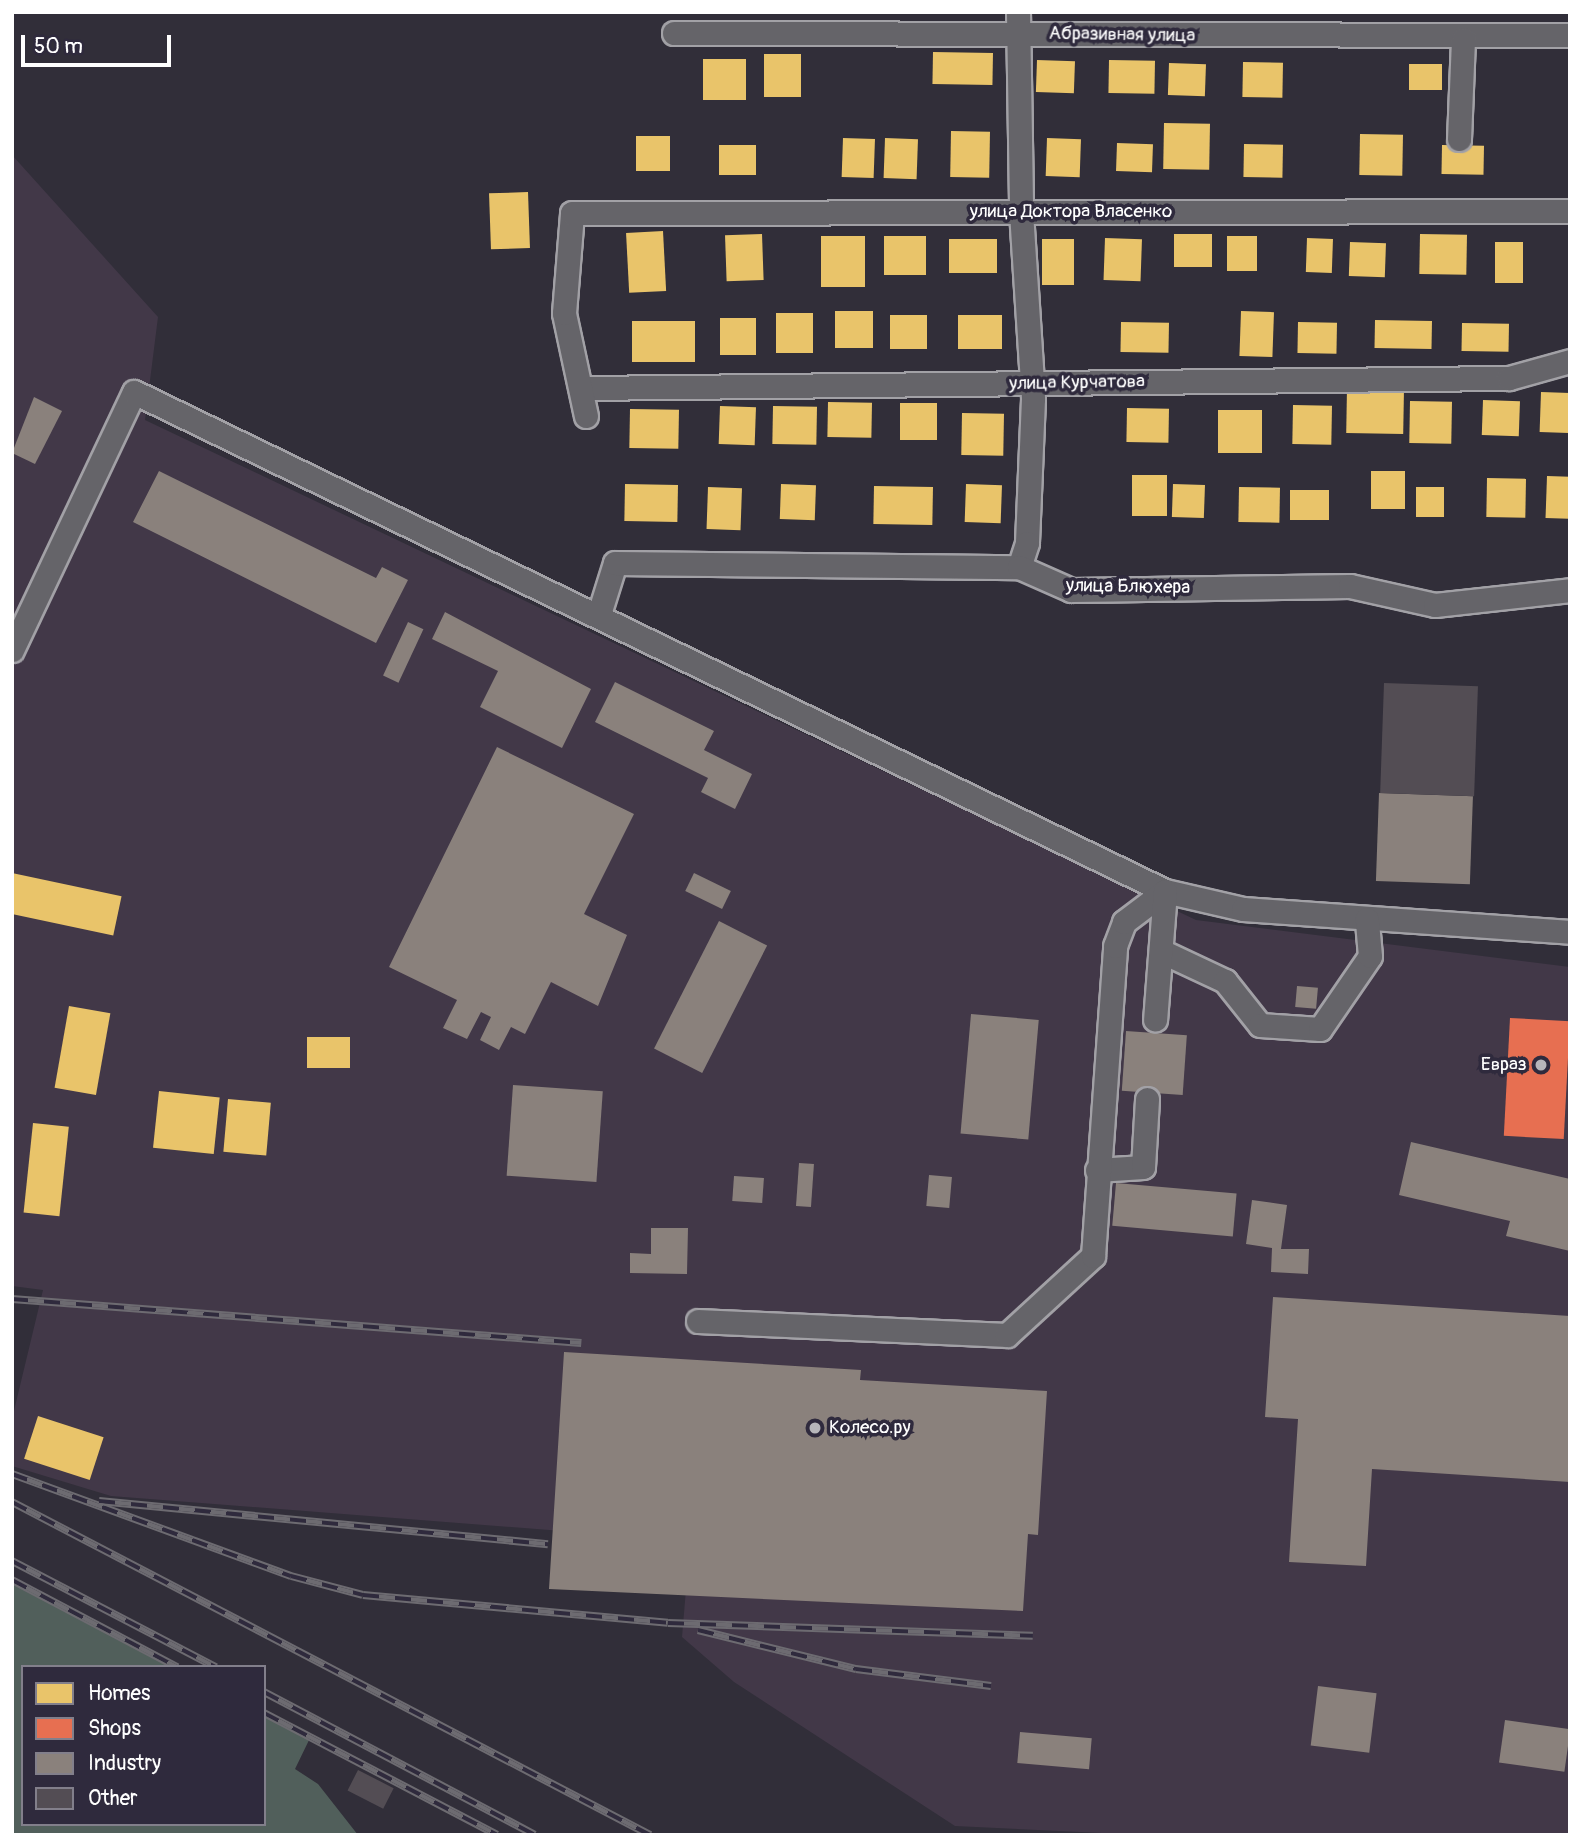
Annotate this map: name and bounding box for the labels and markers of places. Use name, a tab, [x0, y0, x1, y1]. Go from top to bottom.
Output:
place label: Евраз	[1481, 1054, 1527, 1076]
marker: Евраз	[1533, 1057, 1549, 1073]
place label: Колесо.ру	[829, 1417, 911, 1439]
marker: Колесо.ру	[807, 1420, 823, 1436]

